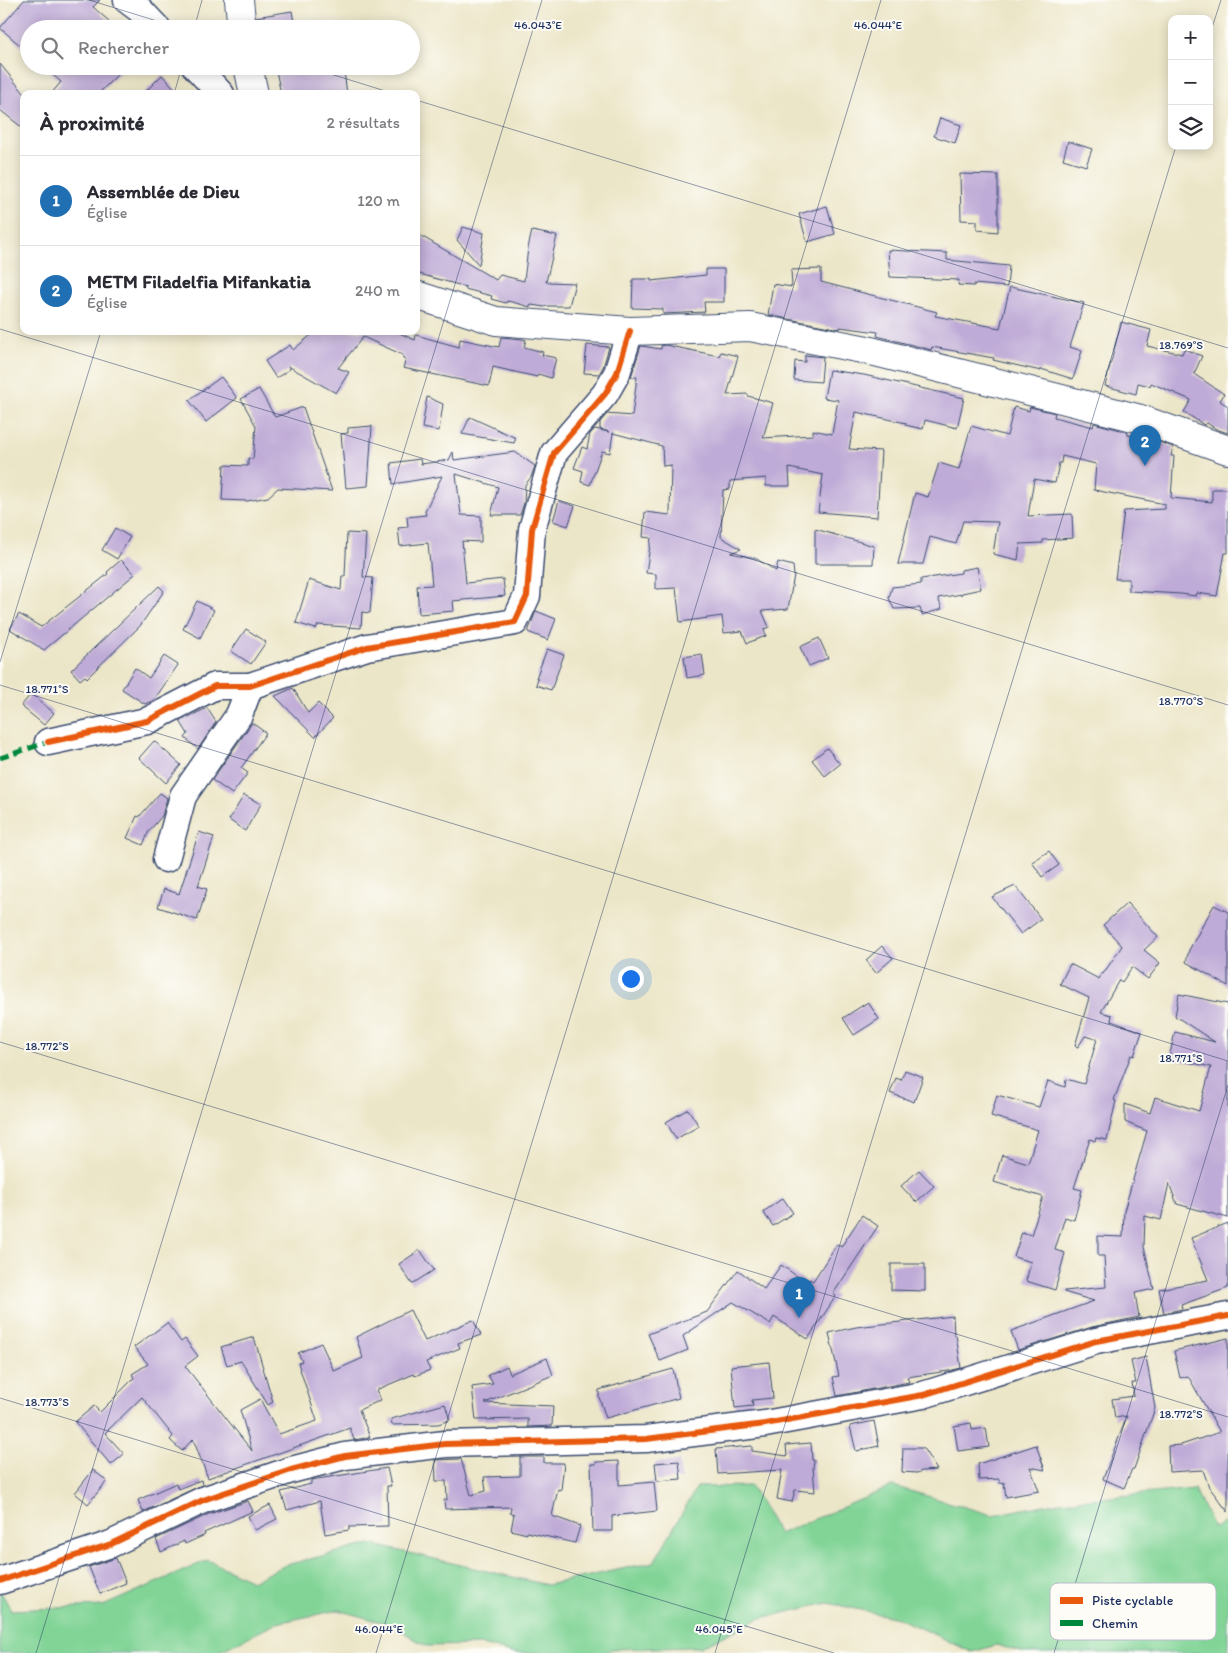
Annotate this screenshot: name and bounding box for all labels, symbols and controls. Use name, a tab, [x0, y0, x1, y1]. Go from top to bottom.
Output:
map controls	[1168, 15, 1213, 150]
button: +	[1168, 15, 1213, 60]
text: 46.043°E	[514, 18, 562, 32]
text: 46.044°E	[854, 18, 903, 32]
search box	[20, 20, 420, 75]
icon: search	[38, 34, 66, 62]
text: Rechercher	[78, 36, 169, 59]
button: −	[1168, 60, 1213, 105]
button: layers	[1168, 105, 1213, 150]
text: À proximité	[40, 110, 145, 135]
text: 2 résultats	[326, 113, 400, 132]
text: Assemblée de Dieu	[87, 180, 240, 203]
text: 1	[52, 191, 60, 210]
text: 120 m	[357, 191, 400, 210]
text: Église	[87, 203, 127, 222]
text: METM Filadelfia Mifankatia	[87, 270, 311, 293]
text: 2	[52, 281, 60, 300]
text: 240 m	[355, 281, 400, 300]
text: Église	[87, 293, 127, 312]
text: 18.769°S	[1159, 338, 1203, 352]
pin: 2	[1129, 425, 1161, 466]
text: 18.771°S	[26, 682, 69, 696]
text: 18.770°S	[1159, 694, 1204, 708]
your location	[618, 966, 644, 992]
text: 18.772°S	[25, 1039, 69, 1053]
text: 18.771°S	[1160, 1051, 1203, 1065]
pin: 1	[783, 1277, 815, 1318]
text: 18.773°S	[25, 1395, 69, 1409]
text: 18.772°S	[1159, 1407, 1203, 1421]
legend	[1050, 1583, 1216, 1640]
text: Piste cyclable	[1092, 1592, 1174, 1609]
text: Chemin	[1092, 1615, 1138, 1632]
text: 46.044°E	[355, 1622, 404, 1636]
text: 46.045°E	[695, 1622, 743, 1636]

